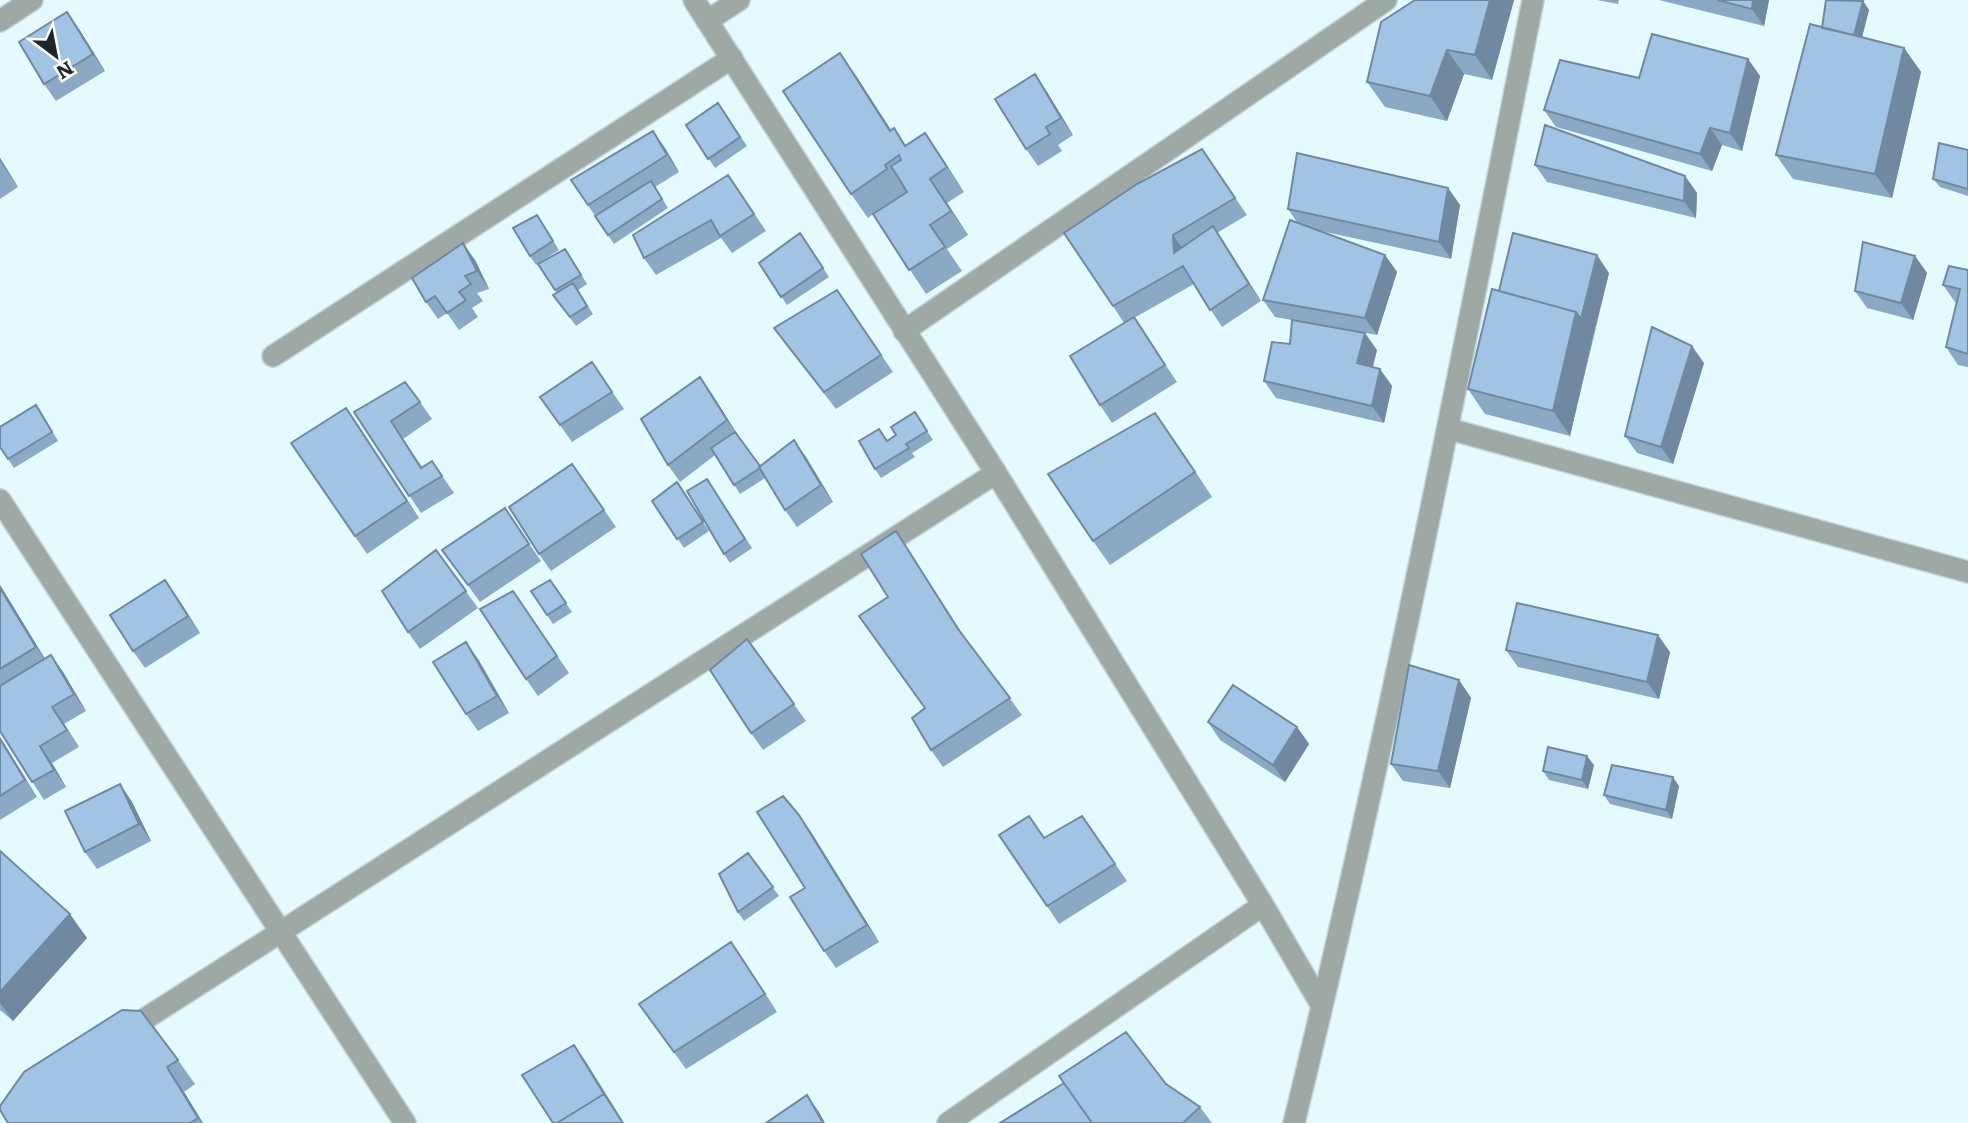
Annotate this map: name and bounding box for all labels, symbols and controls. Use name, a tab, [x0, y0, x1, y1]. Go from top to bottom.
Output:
north arrow	[21, 21, 91, 91]
text: N	[51, 55, 80, 87]

